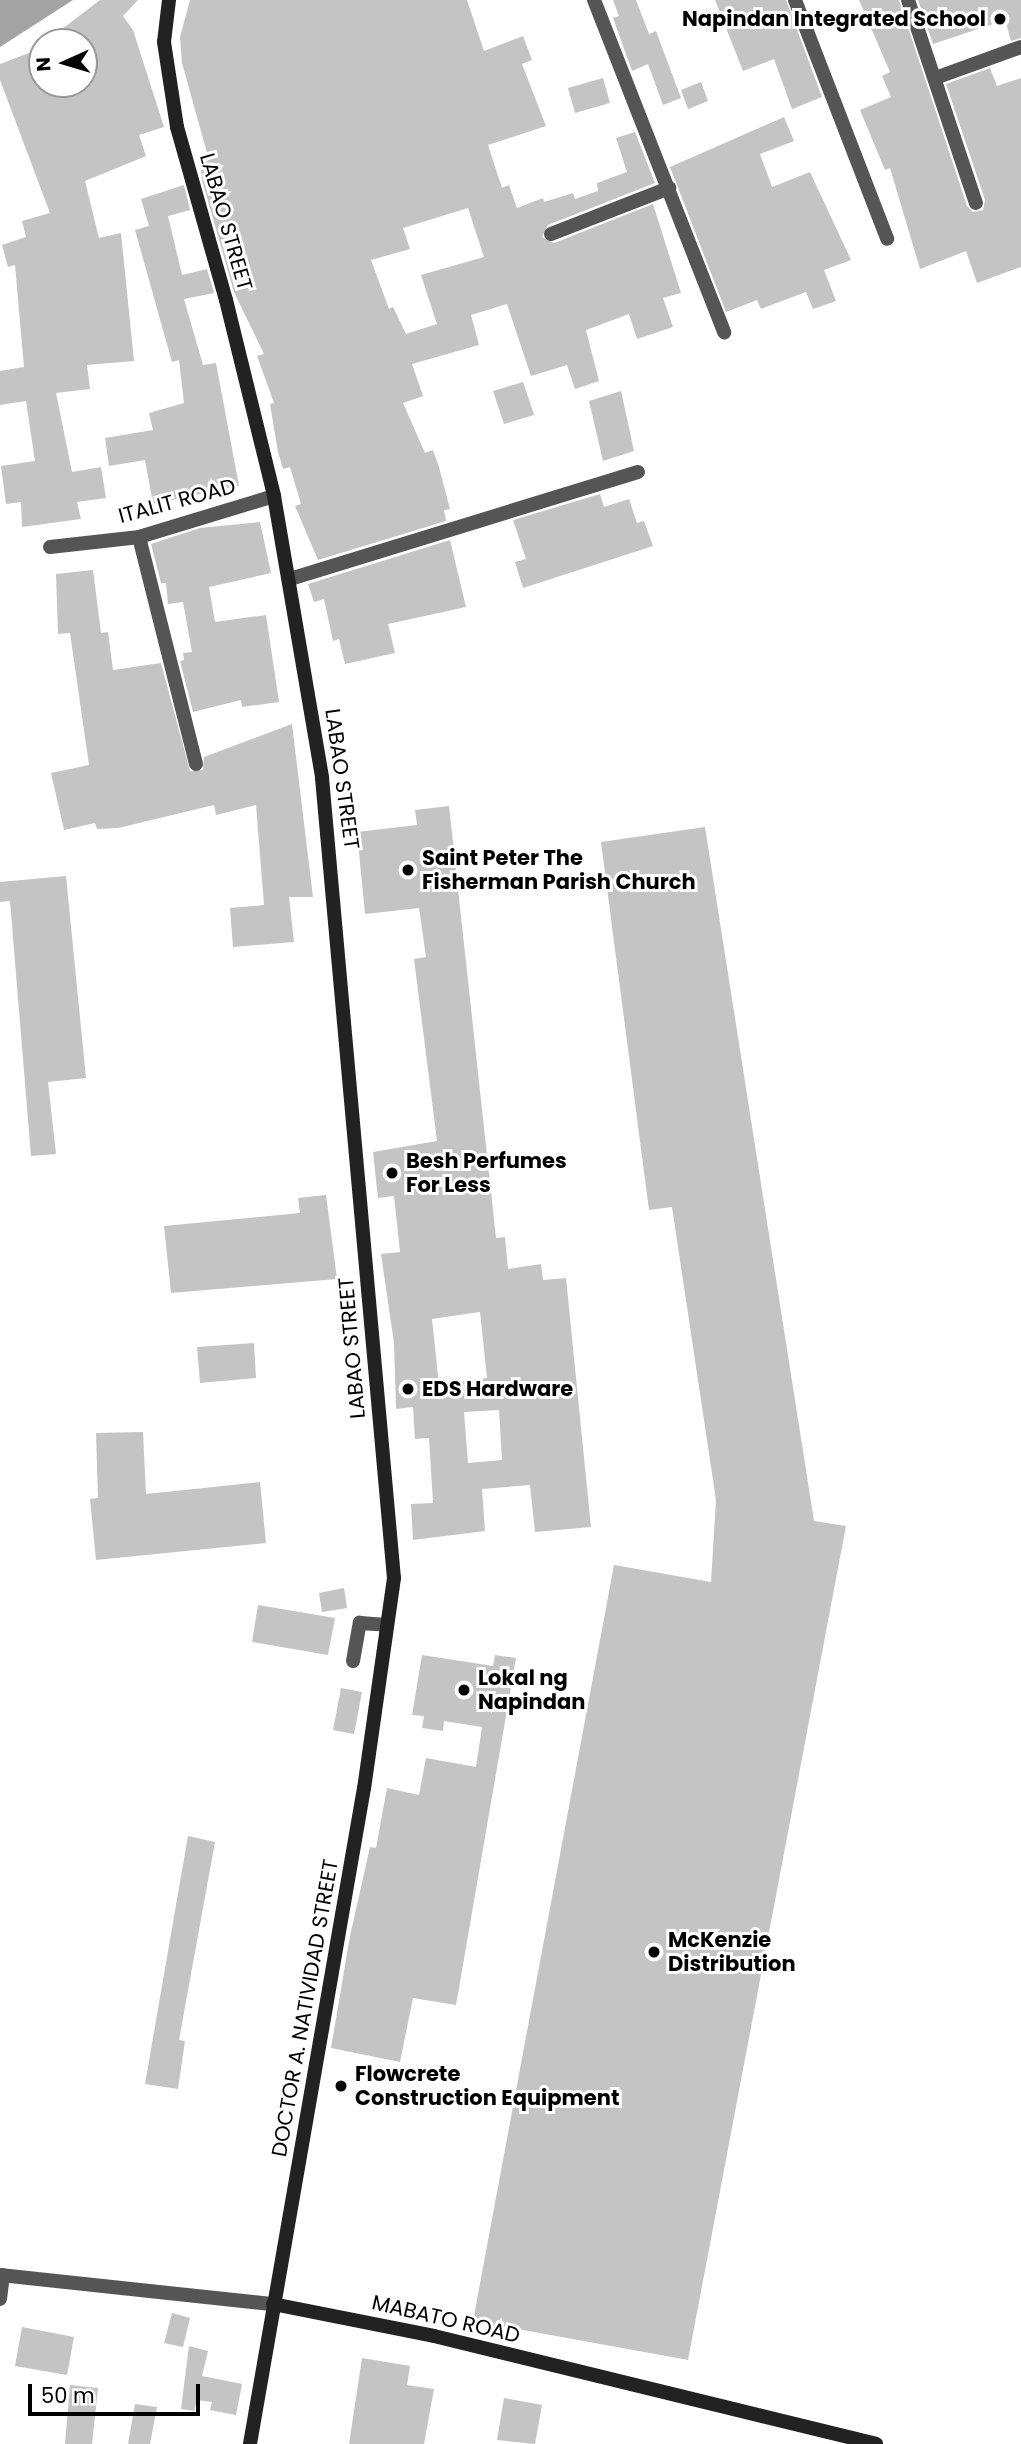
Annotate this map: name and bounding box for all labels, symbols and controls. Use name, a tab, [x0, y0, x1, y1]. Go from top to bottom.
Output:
place label: Napindan Integrated School	[682, 6, 986, 32]
marker: Napindan Integrated School	[992, 11, 1008, 27]
north arrow	[28, 28, 98, 98]
text: N	[30, 56, 58, 72]
street label: LABAO STREET	[194, 150, 258, 294]
street label: ITALIT ROAD	[116, 473, 238, 529]
street label: LABAO STREET	[320, 707, 364, 851]
place label: Saint Peter The Fisherman Parish Church	[422, 845, 696, 895]
marker: Saint Peter The Fisherman Parish Church	[400, 862, 416, 878]
place label: Besh Perfumes For Less	[406, 1148, 567, 1198]
marker: Besh Perfumes For Less	[384, 1165, 400, 1181]
street label: LABAO STREET	[333, 1276, 371, 1420]
place label: EDS Hardware	[422, 1376, 573, 1402]
marker: EDS Hardware	[400, 1381, 416, 1397]
place label: Lokal ng Napindan	[478, 1665, 585, 1715]
marker: Lokal ng Napindan	[456, 1682, 472, 1698]
street label: DOCTOR A. NATIVIDAD STREET	[266, 1857, 344, 2159]
place label: McKenzie Distribution	[668, 1927, 796, 1977]
marker: McKenzie Distribution	[646, 1944, 662, 1960]
place label: Flowcrete Construction Equipment	[355, 2061, 619, 2111]
marker: Flowcrete Construction Equipment	[333, 2078, 349, 2094]
street label: MABATO ROAD	[370, 2290, 522, 2348]
scale bar	[32, 2370, 203, 2414]
text: 50 m	[41, 2381, 95, 2410]

